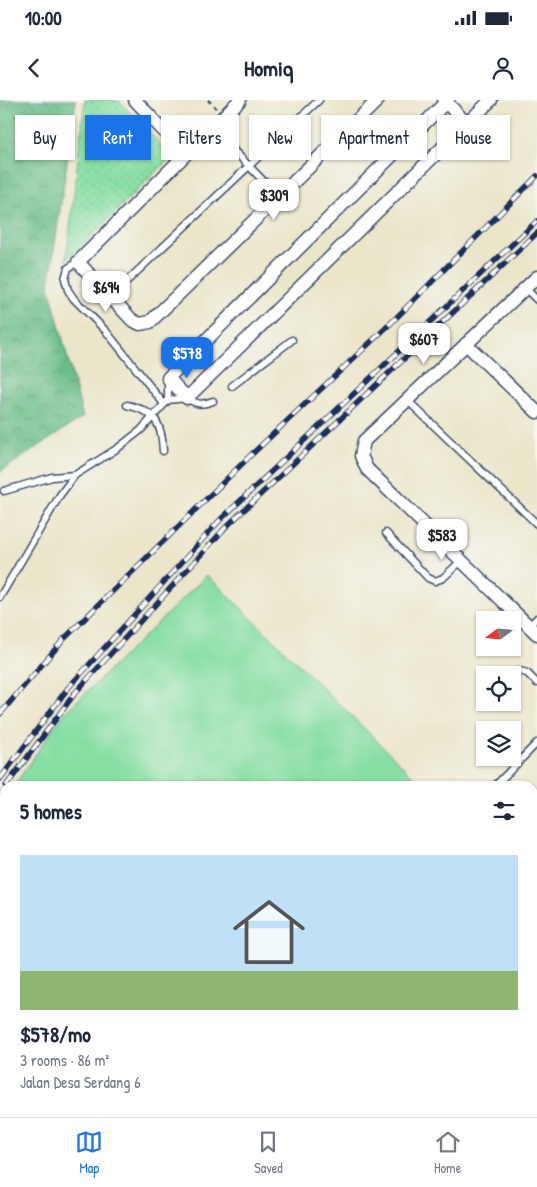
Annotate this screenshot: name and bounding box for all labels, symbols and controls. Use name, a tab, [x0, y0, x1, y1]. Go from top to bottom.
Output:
text: 10:00	[25, 5, 62, 31]
text: Homiq	[244, 53, 293, 83]
icon: back	[20, 54, 48, 82]
icon: person	[489, 54, 517, 82]
chip: Buy	[15, 115, 75, 160]
chip: Rent	[85, 115, 151, 160]
chip: Filters	[161, 115, 239, 160]
chip: New	[249, 115, 311, 160]
chip: Apartment	[321, 115, 427, 160]
chip: House	[437, 115, 510, 160]
pin: $309	[244, 178, 304, 221]
text: $309	[260, 184, 288, 206]
pin: $694	[76, 270, 136, 313]
text: $694	[93, 276, 119, 298]
pin: $607	[394, 322, 454, 365]
text: $607	[409, 328, 439, 350]
pin: $578	[157, 336, 217, 379]
text: $578	[172, 342, 202, 364]
pin: $583	[412, 518, 472, 561]
text: $583	[428, 524, 456, 546]
north arrow	[476, 611, 521, 656]
map controls	[476, 611, 521, 766]
button: locate	[476, 666, 521, 711]
button: layers	[476, 721, 521, 766]
text: 5 homes	[20, 797, 82, 826]
icon: filters	[490, 797, 518, 825]
icon: home	[224, 887, 314, 977]
text: $578/mo	[20, 1020, 91, 1049]
text: 3 rooms · 86 m²	[20, 1049, 109, 1071]
text: Jalan Desa Serdang 6	[20, 1071, 141, 1093]
tab: Map	[75, 1128, 103, 1177]
tab: Saved	[254, 1128, 283, 1177]
tab: Home	[434, 1128, 462, 1177]

